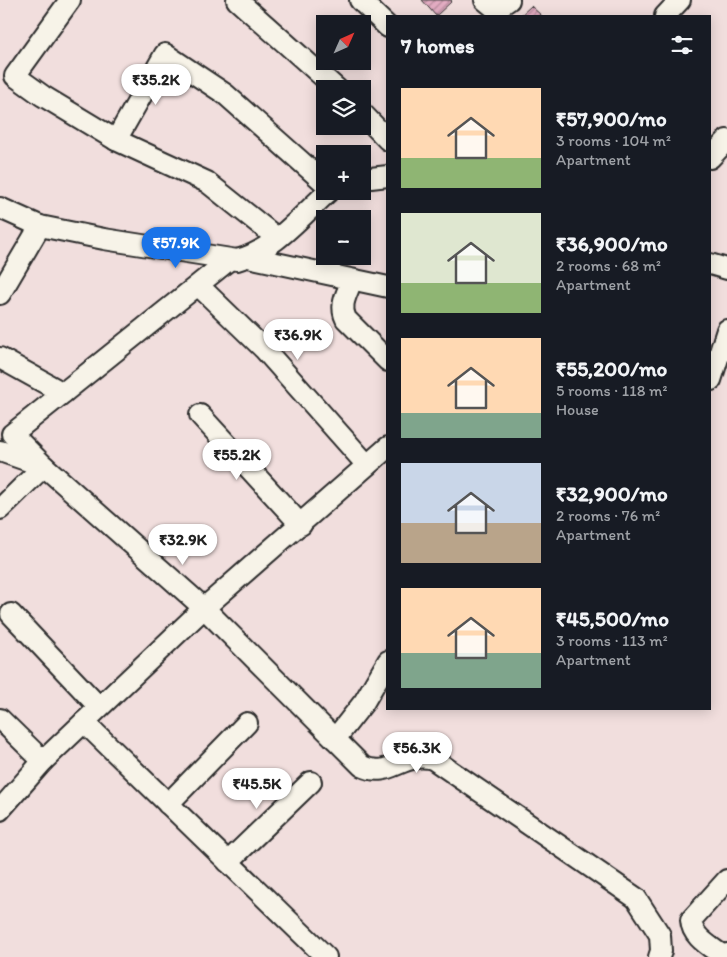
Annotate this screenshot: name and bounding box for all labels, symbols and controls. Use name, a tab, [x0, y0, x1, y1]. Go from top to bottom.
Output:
north arrow	[316, 15, 371, 70]
map controls	[316, 15, 371, 265]
icon: filters	[668, 31, 696, 59]
text: 7 homes	[401, 33, 475, 58]
pin: ₹35.2K	[115, 64, 197, 106]
text: ₹35.2K	[132, 70, 180, 89]
button: layers	[316, 80, 371, 135]
text: ₹57,900/mo	[556, 106, 667, 131]
icon: home	[441, 108, 501, 168]
text: 3 rooms · 104 m²	[556, 131, 671, 150]
button: +	[316, 145, 371, 200]
text: Apartment	[556, 150, 631, 169]
button: −	[316, 210, 371, 265]
pin: ₹57.9K	[135, 226, 217, 269]
text: ₹36,900/mo	[556, 231, 668, 256]
text: ₹57.9K	[153, 233, 199, 252]
icon: home	[441, 233, 501, 293]
text: 2 rooms · 68 m²	[556, 256, 661, 275]
text: Apartment	[556, 275, 631, 294]
pin: ₹36.9K	[257, 318, 339, 361]
text: ₹36.9K	[274, 325, 322, 344]
text: ₹55,200/mo	[556, 356, 667, 381]
icon: home	[441, 358, 501, 418]
text: 5 rooms · 118 m²	[556, 381, 667, 400]
text: House	[556, 400, 599, 419]
pin: ₹55.2K	[196, 438, 278, 481]
text: ₹55.2K	[213, 445, 261, 464]
text: ₹32,900/mo	[556, 481, 668, 506]
icon: home	[441, 483, 501, 543]
text: 2 rooms · 76 m²	[556, 506, 660, 525]
pin: ₹32.9K	[142, 524, 224, 566]
text: Apartment	[556, 525, 631, 544]
text: ₹32.9K	[159, 530, 207, 549]
text: ₹45,500/mo	[556, 606, 669, 631]
icon: home	[441, 608, 501, 668]
text: 3 rooms · 113 m²	[556, 631, 668, 650]
text: Apartment	[556, 650, 631, 669]
pin: ₹56.3K	[376, 732, 458, 774]
text: ₹56.3K	[393, 738, 441, 757]
pin: ₹45.5K	[216, 768, 298, 810]
text: ₹45.5K	[233, 774, 281, 793]

